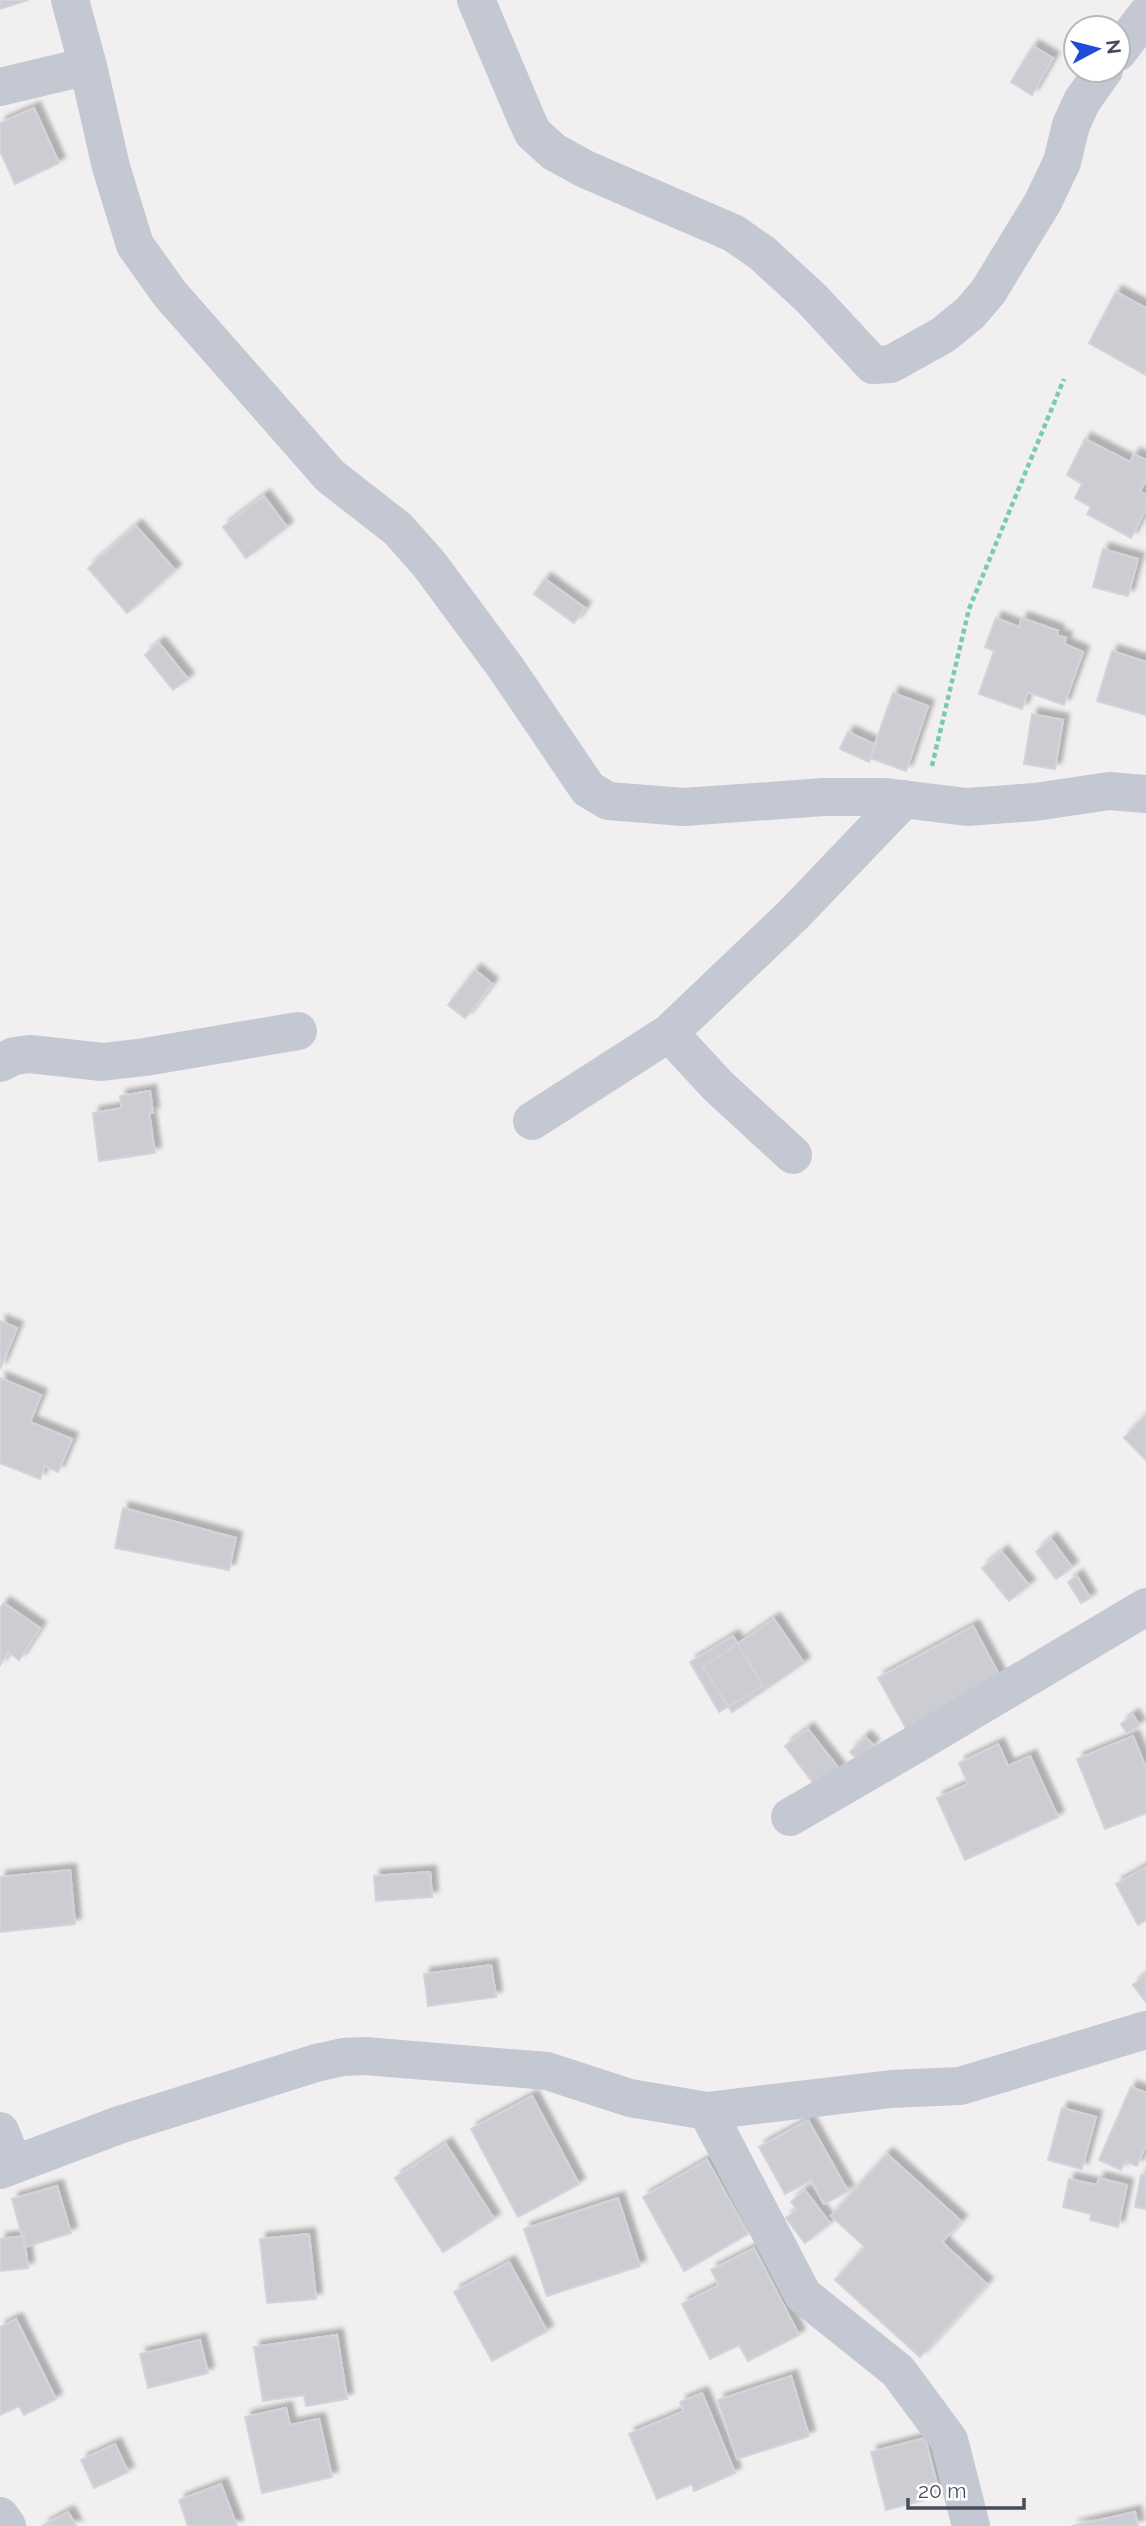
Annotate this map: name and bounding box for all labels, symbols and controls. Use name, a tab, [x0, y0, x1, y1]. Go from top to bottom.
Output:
north arrow	[1062, 14, 1132, 84]
text: N	[1102, 38, 1126, 55]
scale bar	[908, 2466, 1024, 2510]
text: 20 m	[918, 2478, 966, 2503]

